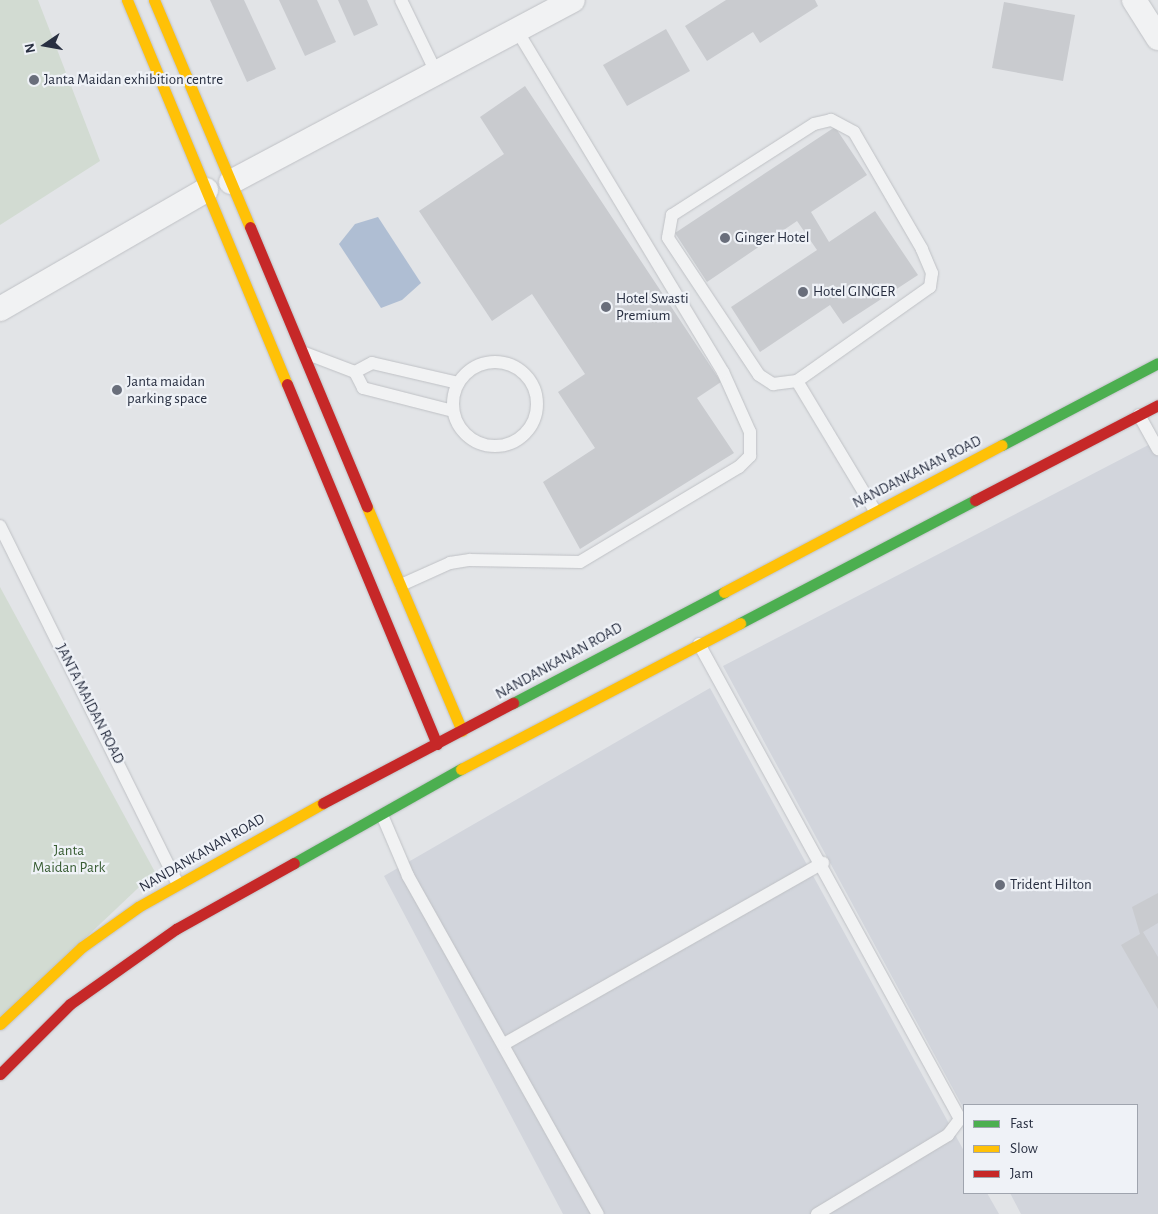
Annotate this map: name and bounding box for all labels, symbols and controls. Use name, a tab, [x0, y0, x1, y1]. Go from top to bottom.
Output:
north arrow	[20, 20, 70, 70]
text: N	[22, 42, 38, 54]
place label: Janta Maidan exhibition centre	[44, 71, 223, 89]
marker: Janta Maidan exhibition centre	[28, 74, 40, 86]
place label: Ginger Hotel	[735, 229, 809, 247]
marker: Ginger Hotel	[719, 232, 731, 244]
place label: Hotel GINGER	[813, 283, 896, 301]
marker: Hotel GINGER	[797, 286, 809, 298]
place label: Hotel Swasti Premium	[616, 289, 689, 324]
marker: Hotel Swasti Premium	[600, 301, 612, 313]
place label: Janta maidan parking space	[127, 372, 207, 407]
marker: Janta maidan parking space	[111, 384, 123, 396]
street label: NANDANKANAN ROAD	[850, 432, 984, 512]
street label: NANDANKANAN ROAD	[493, 619, 625, 703]
street label: JANTA MAIDAN ROAD	[52, 641, 128, 767]
street label: NANDANKANAN ROAD	[136, 810, 268, 896]
park label: Janta Maidan Park	[33, 841, 105, 876]
place label: Trident Hilton	[1010, 876, 1092, 894]
marker: Trident Hilton	[994, 879, 1006, 891]
legend	[963, 1104, 1138, 1194]
text: Fast	[1010, 1116, 1033, 1131]
text: Slow	[1010, 1141, 1038, 1156]
text: Jam	[1010, 1166, 1033, 1181]

